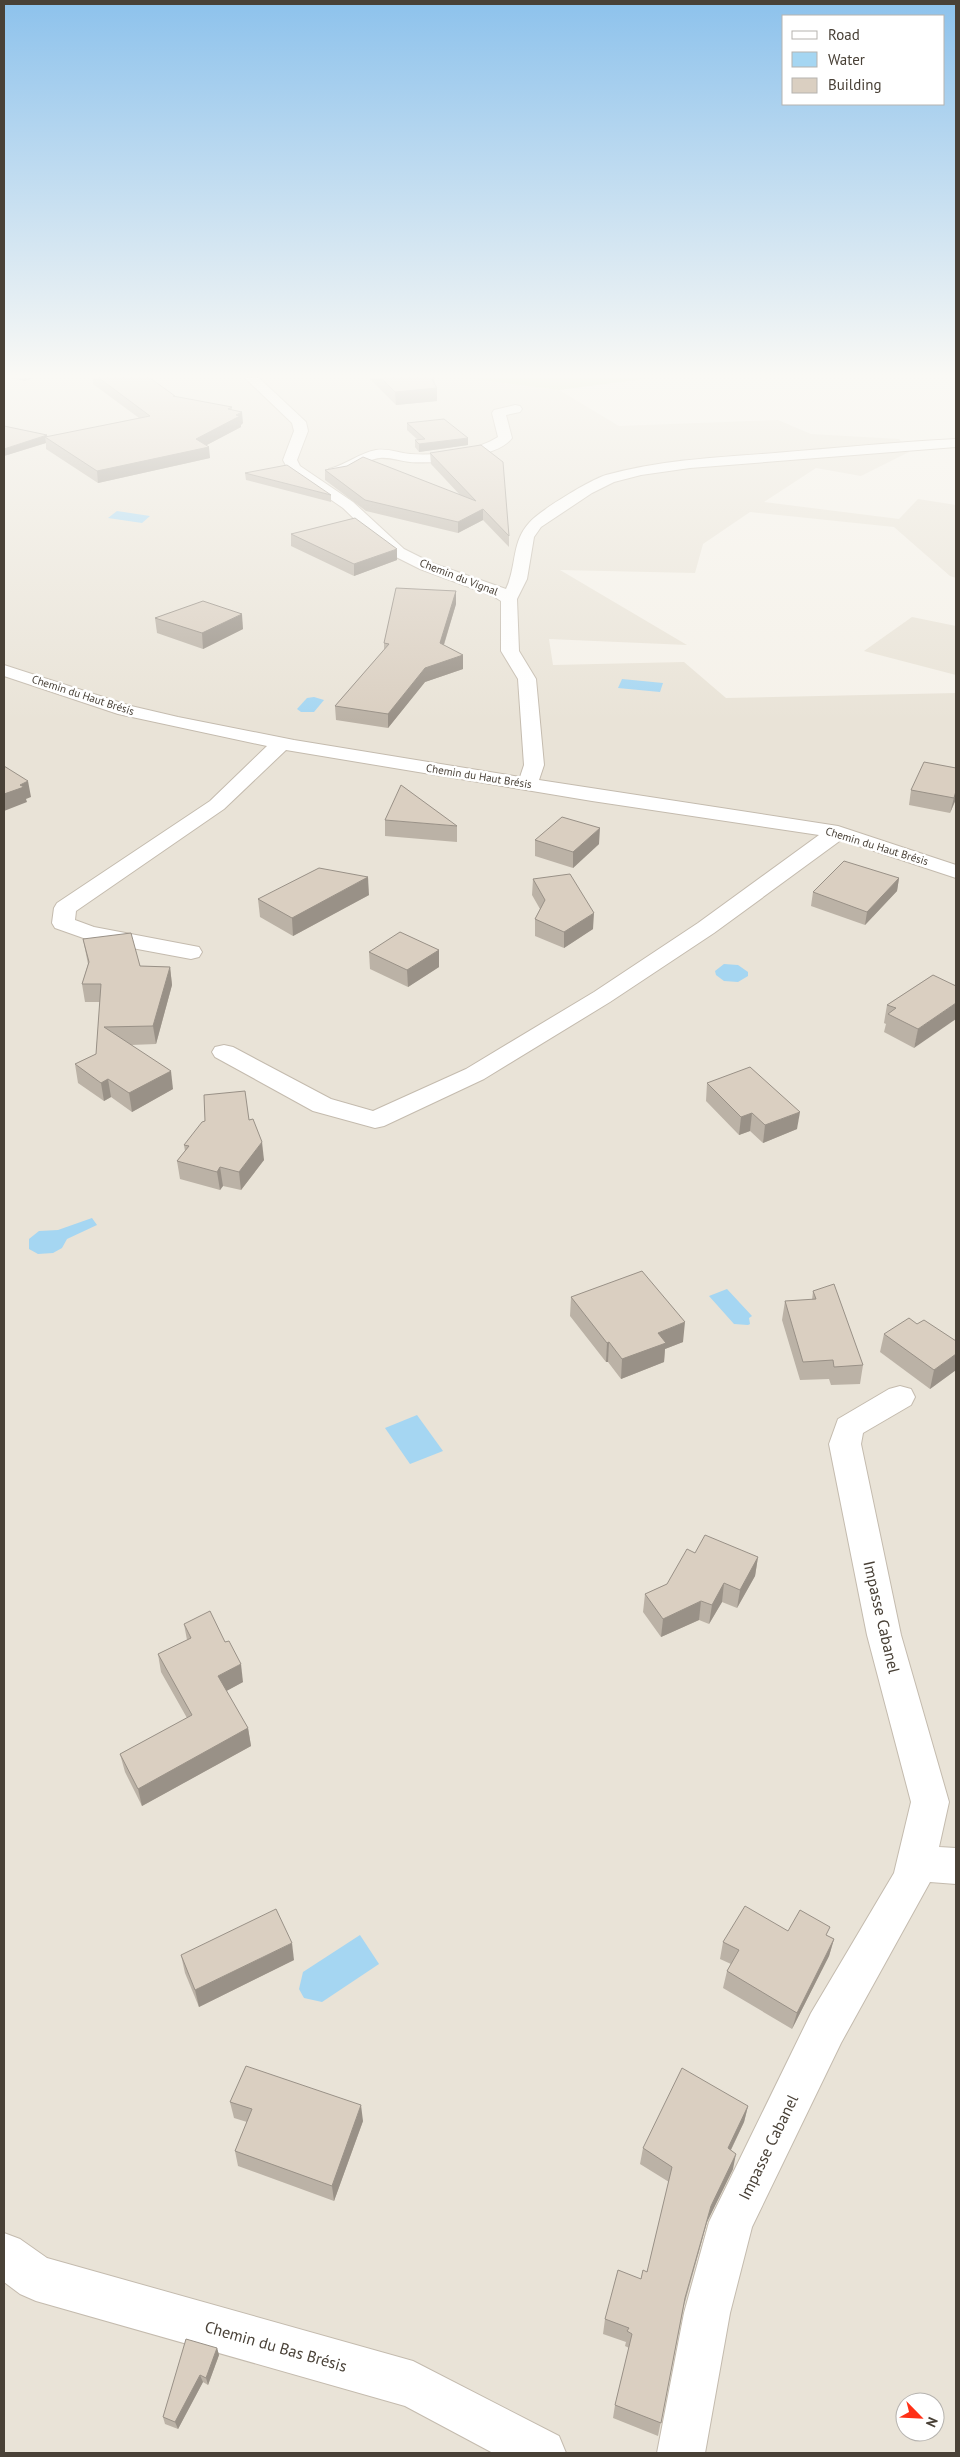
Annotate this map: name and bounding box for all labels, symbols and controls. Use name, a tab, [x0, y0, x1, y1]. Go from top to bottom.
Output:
legend	[782, 15, 945, 105]
text: Road	[828, 25, 860, 44]
text: Water	[828, 50, 865, 69]
text: Building	[828, 75, 882, 94]
street label: Chemin du Vignal	[418, 556, 501, 599]
street label: Chemin du Haut Brésis	[30, 672, 136, 718]
street label: Chemin du Haut Brésis	[425, 761, 533, 791]
street label: Chemin du Haut Brésis	[824, 824, 931, 868]
street label: Impasse Cabanel	[859, 1559, 905, 1676]
street label: Impasse Cabanel	[734, 2091, 802, 2203]
street label: Chemin du Bas Brésis	[203, 2316, 350, 2376]
north arrow	[895, 2392, 945, 2442]
text: N	[922, 2414, 942, 2430]

